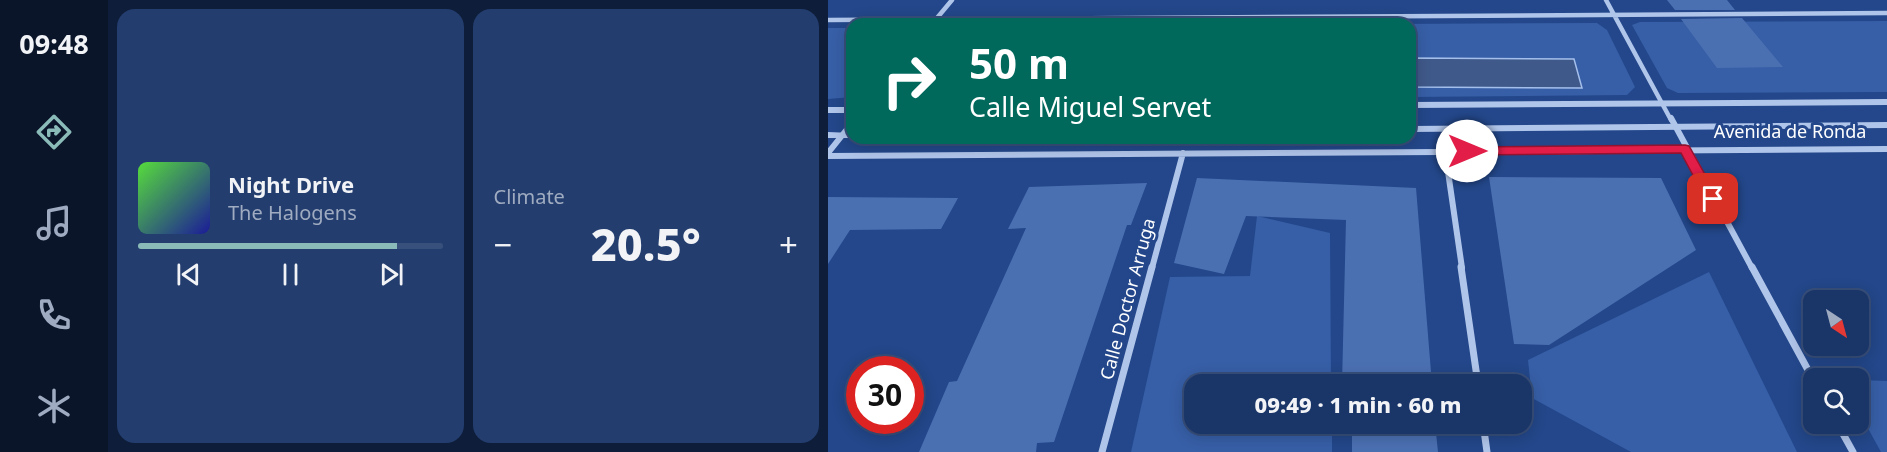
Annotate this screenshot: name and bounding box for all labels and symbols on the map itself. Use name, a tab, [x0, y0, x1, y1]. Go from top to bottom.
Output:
position arrow	[1435, 119, 1499, 183]
street label: Avenida de Ronda	[1714, 119, 1866, 143]
pin	[1687, 173, 1738, 224]
street label: Calle Doctor Arruga	[1094, 215, 1160, 382]
north arrow	[1803, 290, 1869, 356]
speed limit sign: 30	[846, 356, 924, 434]

